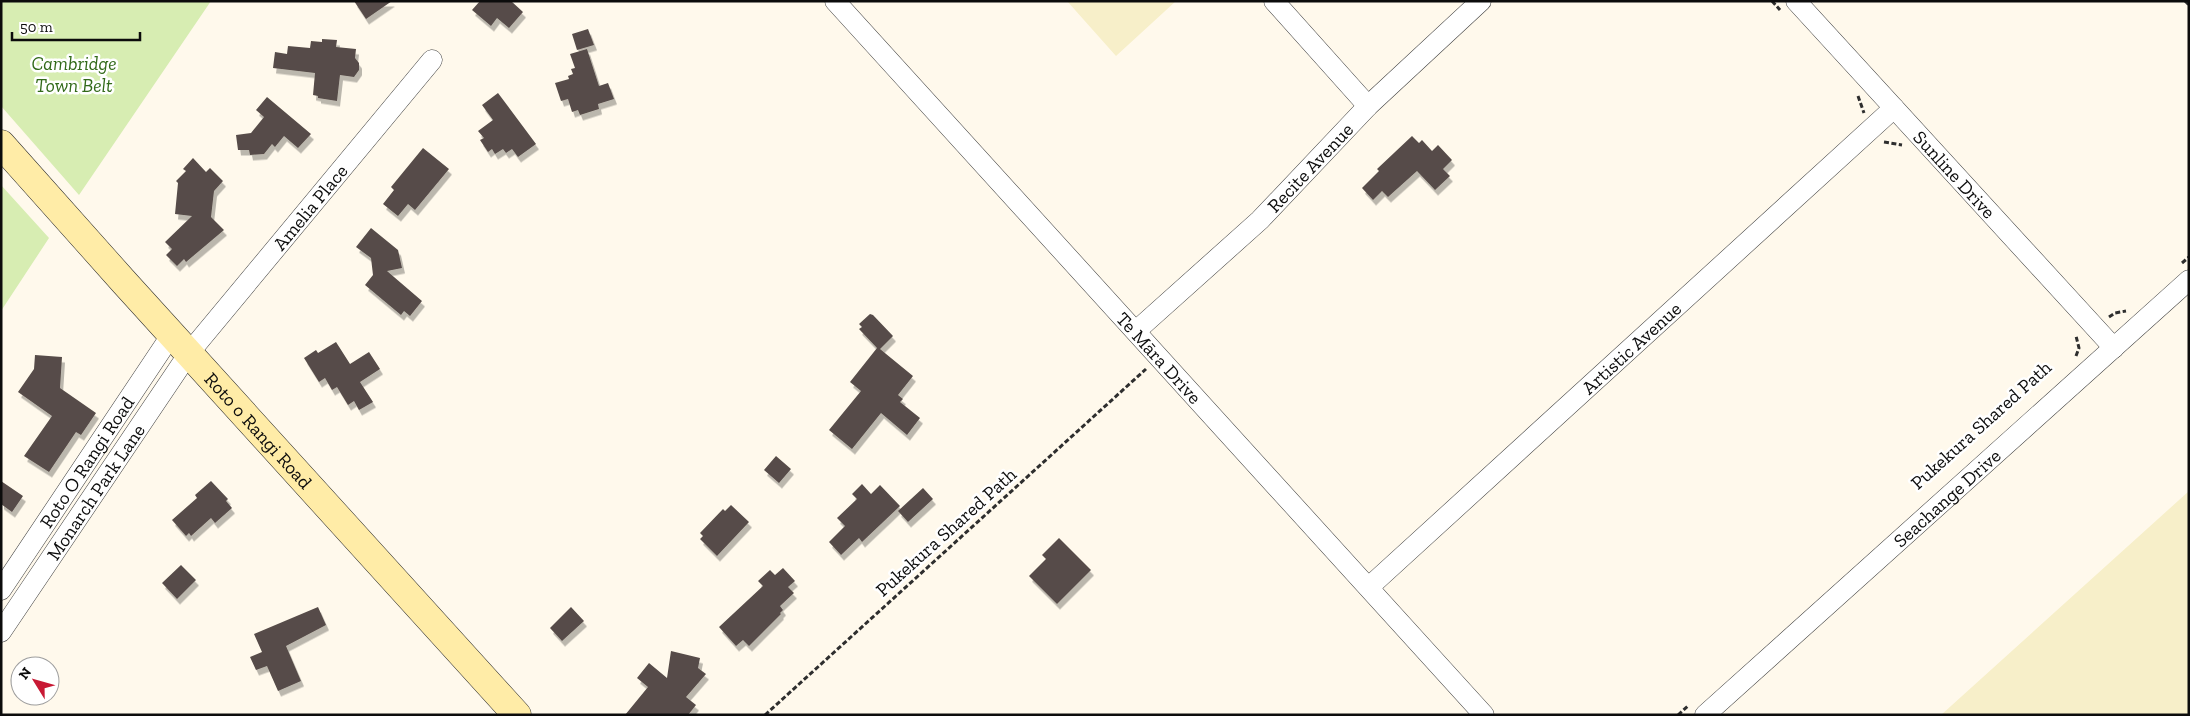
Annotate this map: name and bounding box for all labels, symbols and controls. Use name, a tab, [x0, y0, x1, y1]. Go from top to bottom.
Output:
scale bar	[12, 10, 140, 42]
text: 50 m	[20, 18, 53, 36]
park label: Cambridge Town Belt	[31, 52, 117, 97]
street label: Recite Avenue	[1262, 118, 1358, 217]
street label: Sunline Drive	[1909, 126, 2001, 223]
street label: Amelia Place	[268, 159, 352, 255]
street label: Artistic Avenue	[1577, 297, 1686, 399]
street label: Te Māra Drive	[1112, 307, 1207, 408]
street label: Pukekura Shared Path	[1906, 356, 2056, 494]
street label: Roto o Rangi Road	[200, 367, 318, 494]
street label: Roto O Rangi Road	[34, 391, 139, 532]
street label: Monarch Park Lane	[41, 419, 149, 564]
street label: Seachange Drive	[1888, 444, 2005, 552]
street label: Pukekura Shared Path	[871, 463, 1021, 601]
north arrow	[10, 656, 60, 706]
text: N	[15, 664, 35, 683]

